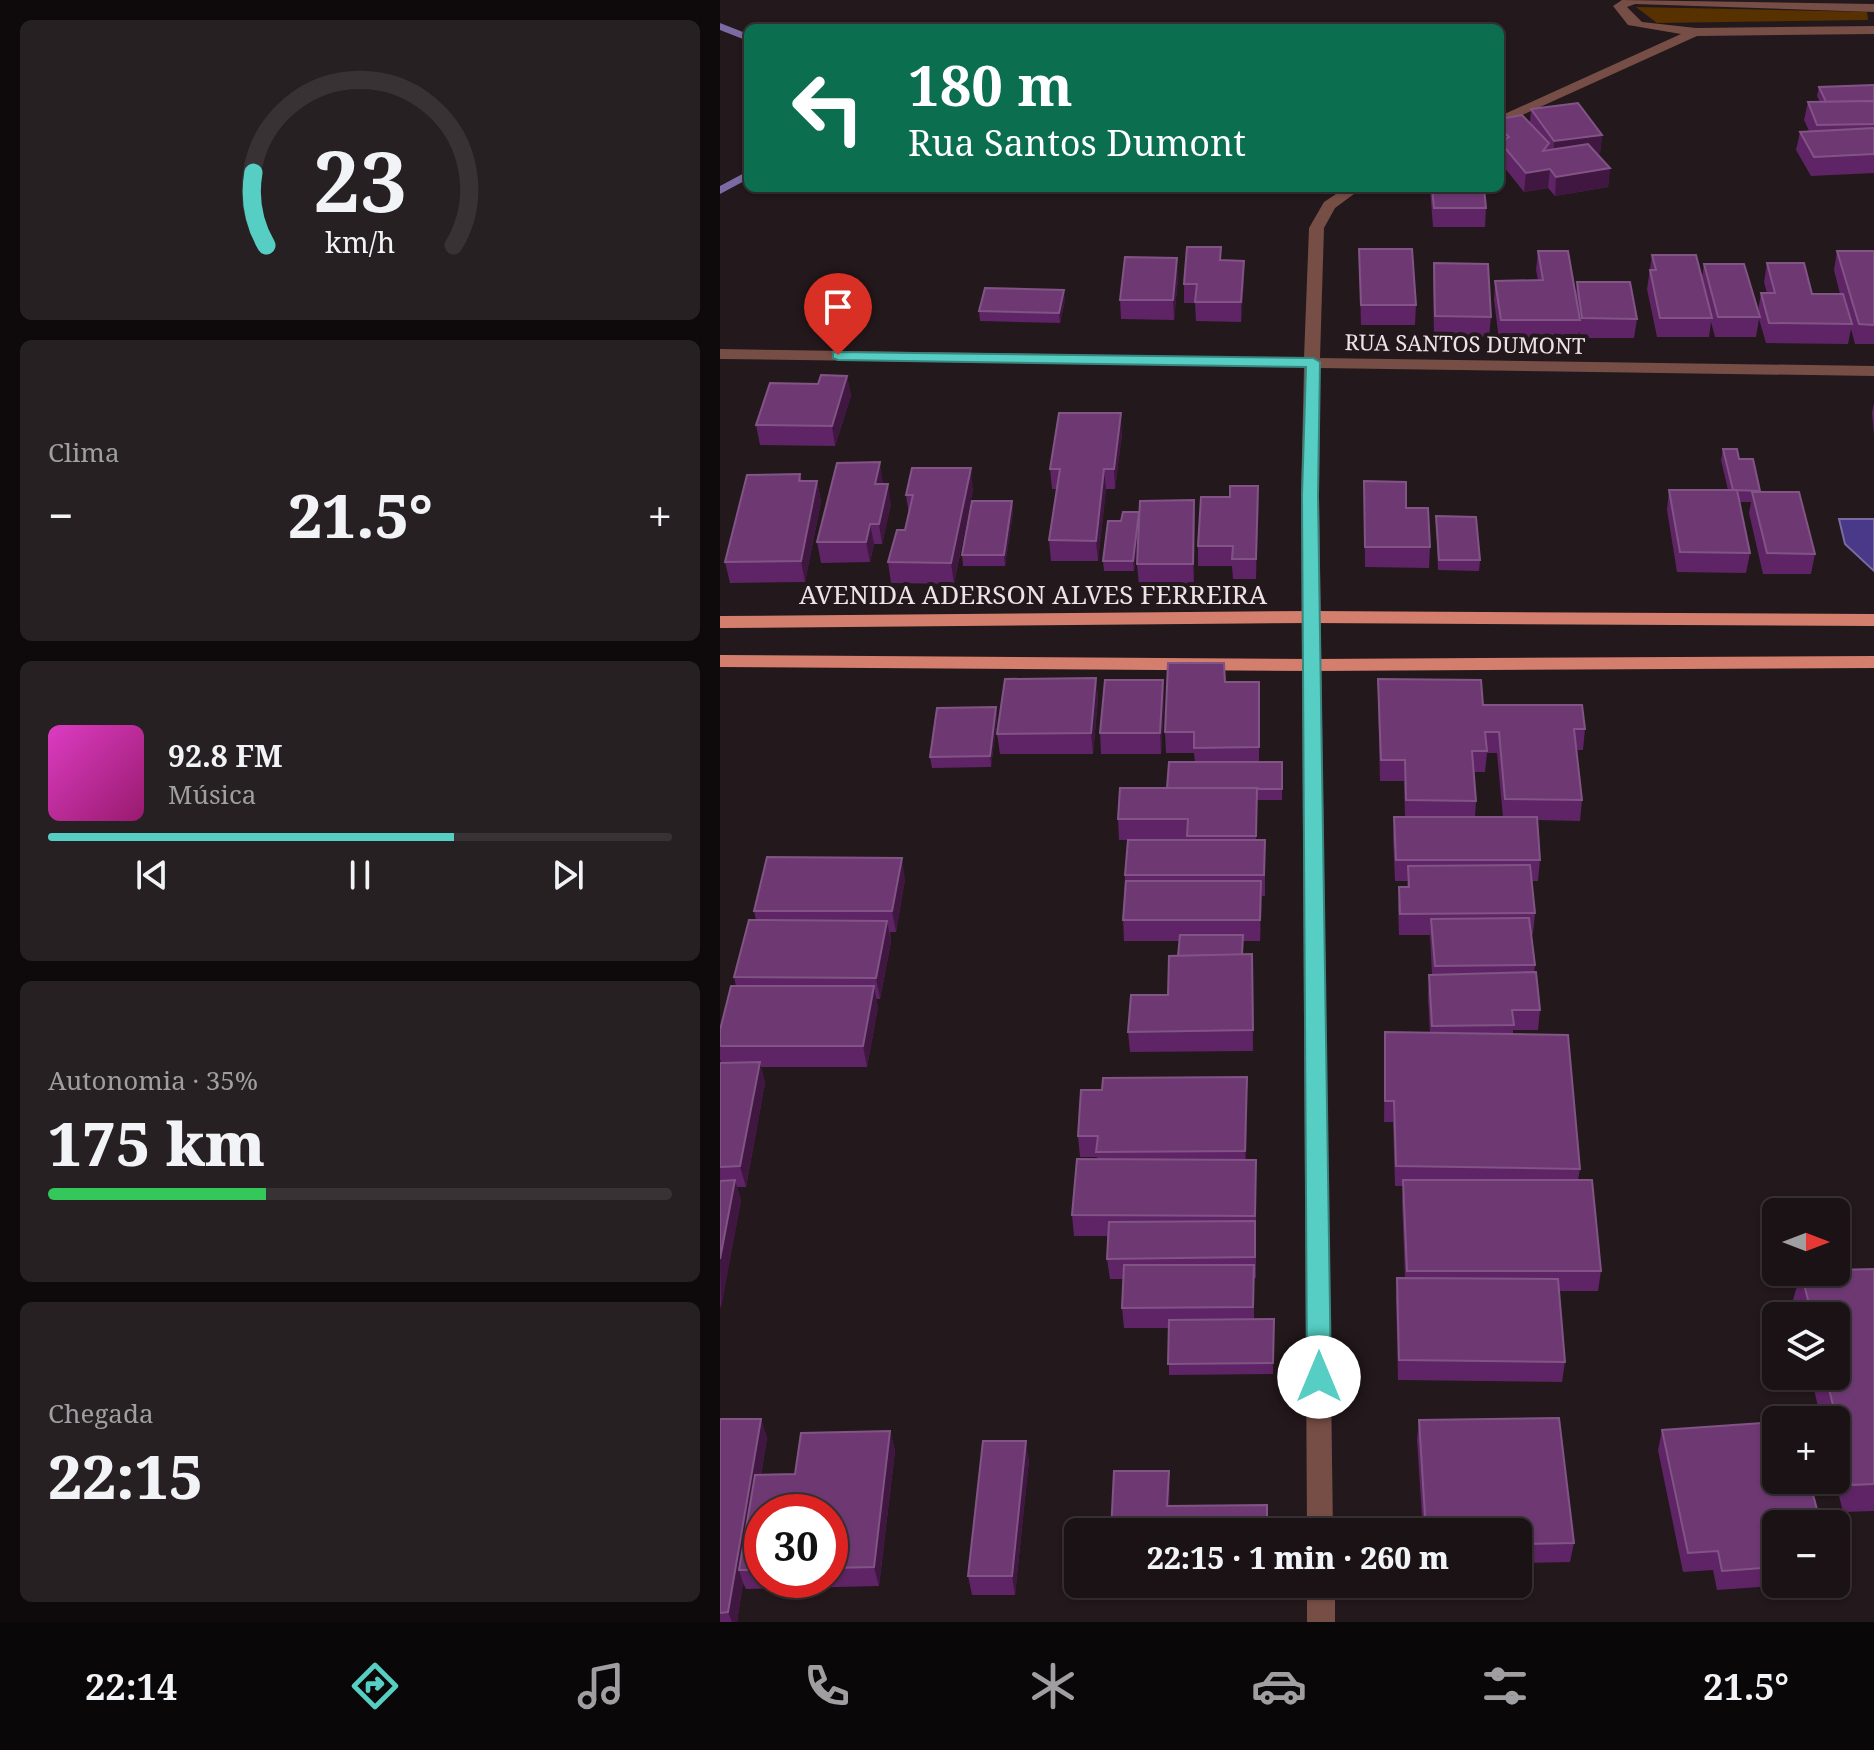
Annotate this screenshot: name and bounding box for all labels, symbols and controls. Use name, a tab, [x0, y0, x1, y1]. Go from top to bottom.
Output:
text: 180 m	[908, 46, 1073, 122]
icon: left	[776, 56, 880, 160]
text: Rua Santos Dumont	[908, 118, 1246, 167]
text: 23	[313, 123, 407, 236]
text: km/h	[325, 222, 395, 261]
pin	[804, 273, 872, 355]
icon: arrive	[816, 285, 860, 329]
street label: RUA SANTOS DUMONT	[1344, 326, 1586, 360]
text: Clima	[48, 434, 120, 470]
text: 21.5°	[288, 474, 433, 556]
text: −	[48, 485, 73, 545]
text: +	[647, 485, 672, 545]
street label: AVENIDA ADERSON ALVES FERREIRA	[799, 576, 1268, 612]
text: 92.8 FM	[168, 735, 283, 776]
text: Música	[168, 776, 256, 812]
icon: previous	[130, 853, 174, 897]
icon: pause	[338, 853, 382, 897]
icon: next	[546, 853, 590, 897]
text: Autonomia · 35%	[48, 1062, 258, 1098]
text: 175 km	[48, 1102, 265, 1184]
north arrow	[1762, 1198, 1850, 1286]
map controls	[1762, 1198, 1850, 1598]
button: layers	[1762, 1302, 1850, 1390]
position arrow	[1277, 1335, 1361, 1419]
text: Chegada	[48, 1395, 154, 1431]
button: +	[1762, 1406, 1850, 1494]
text: 22:15	[48, 1435, 203, 1517]
speed limit sign: 30	[744, 1494, 848, 1598]
button: −	[1762, 1510, 1850, 1598]
text: 22:15 · 1 min · 260 m	[1147, 1537, 1449, 1578]
icon: directions	[347, 1658, 403, 1714]
icon: music	[573, 1658, 629, 1714]
icon: phone	[799, 1658, 855, 1714]
icon: climate	[1025, 1658, 1081, 1714]
icon: car	[1251, 1658, 1307, 1714]
icon: filters	[1477, 1658, 1533, 1714]
text: 22:14	[85, 1662, 177, 1711]
text: 21.5°	[1703, 1662, 1789, 1711]

